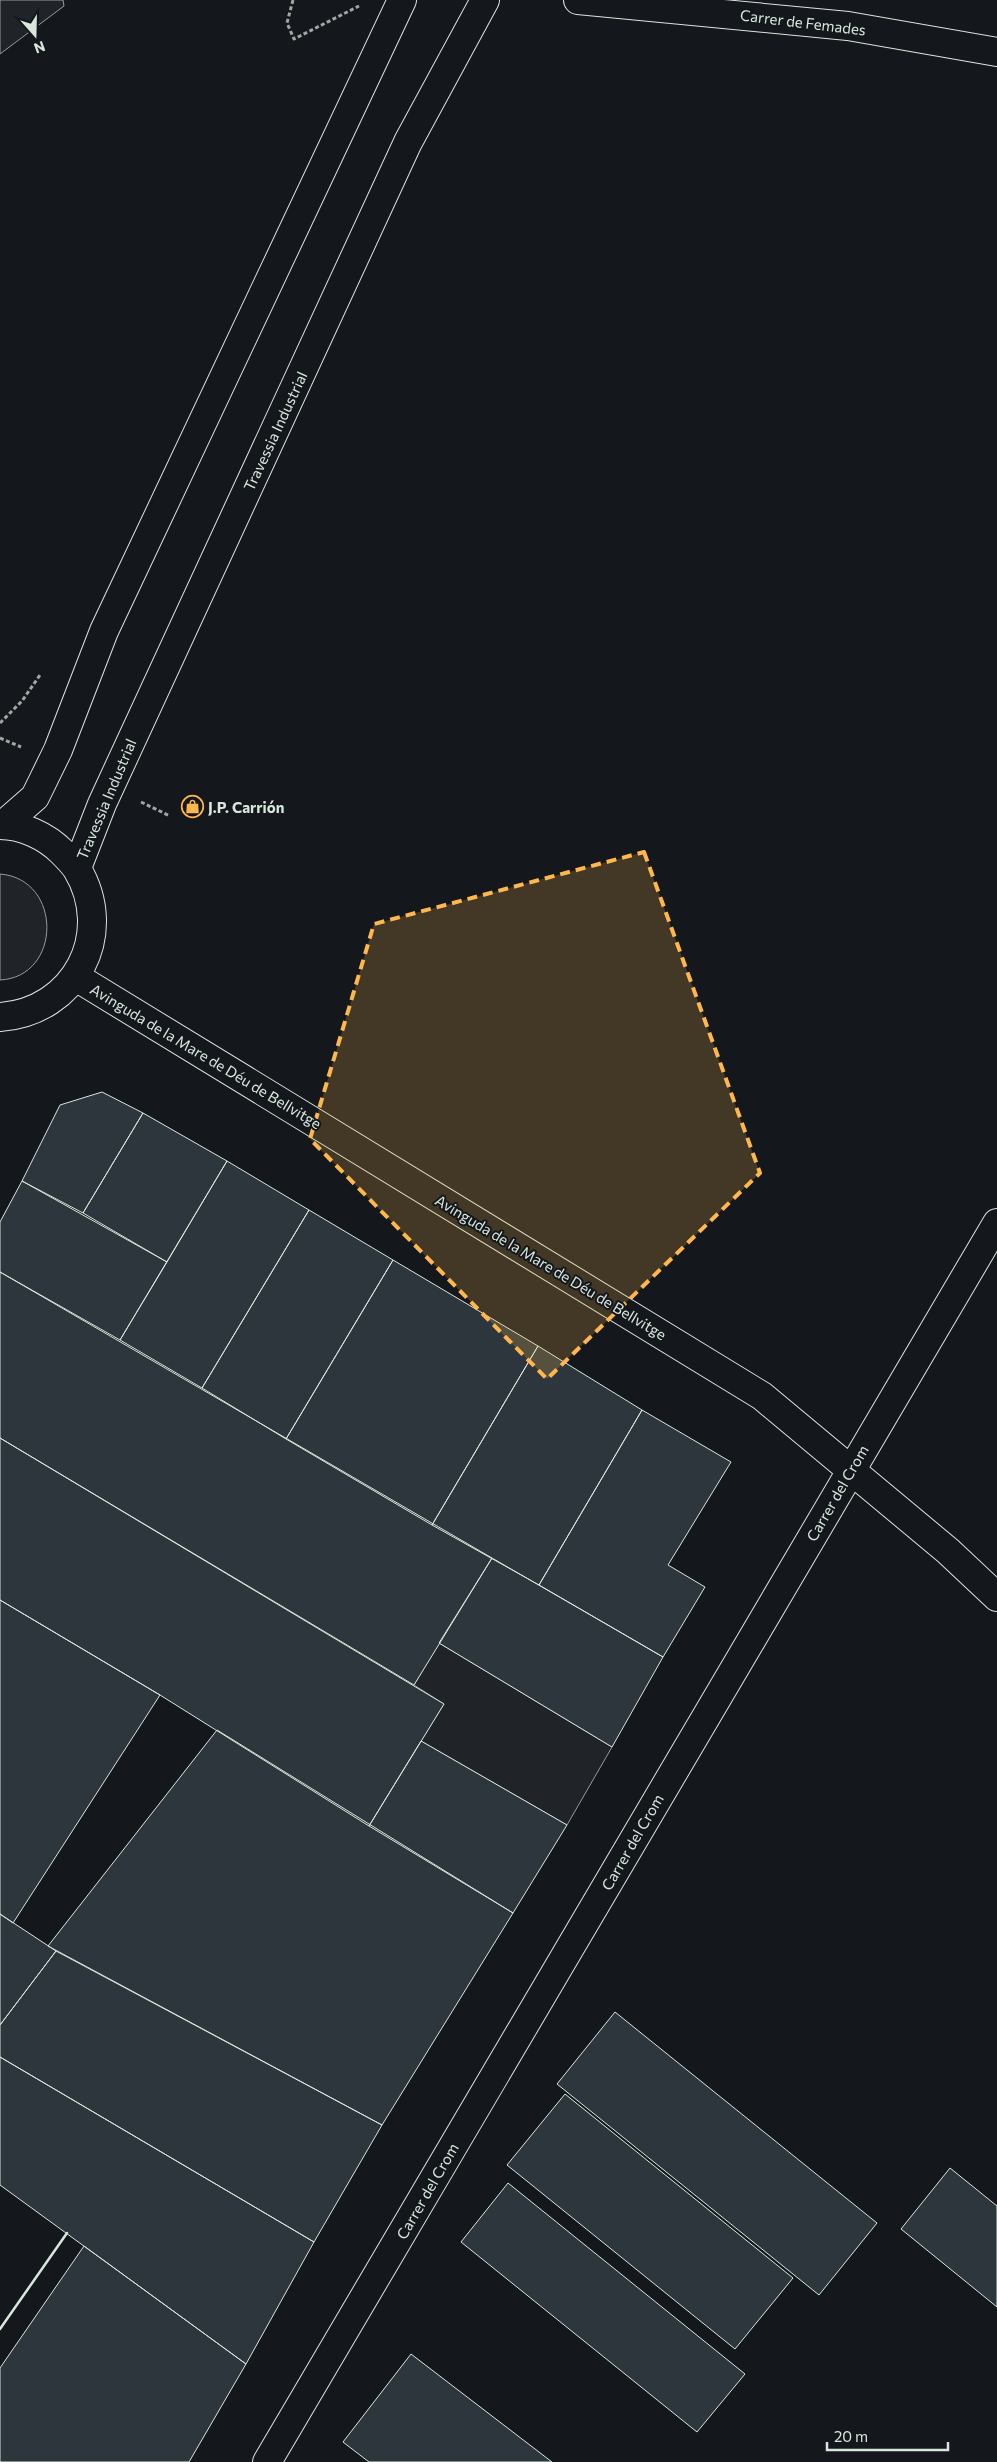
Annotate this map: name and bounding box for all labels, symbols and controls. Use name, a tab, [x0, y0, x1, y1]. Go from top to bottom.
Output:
street label: Carrer de Femades	[739, 5, 867, 39]
north arrow	[10, 10, 60, 60]
text: N	[32, 38, 47, 57]
street label: Travessia Industrial	[239, 368, 311, 494]
street label: Travessia Industrial	[72, 736, 140, 862]
shop icon: J.P. Carrión	[180, 795, 204, 819]
place label: J.P. Carrión	[208, 798, 284, 816]
street label: Avinguda de la Mare de Déu de Bellvitge	[87, 980, 325, 1132]
street label: Avinguda de la Mare de Déu de Bellvitge	[432, 1191, 670, 1343]
street label: Carrer del Crom	[802, 1442, 872, 1544]
street label: Carrer del Crom	[597, 1791, 667, 1893]
street label: Carrer del Crom	[392, 2140, 462, 2242]
scale bar	[827, 2420, 948, 2452]
text: 20 m	[834, 2427, 868, 2445]

